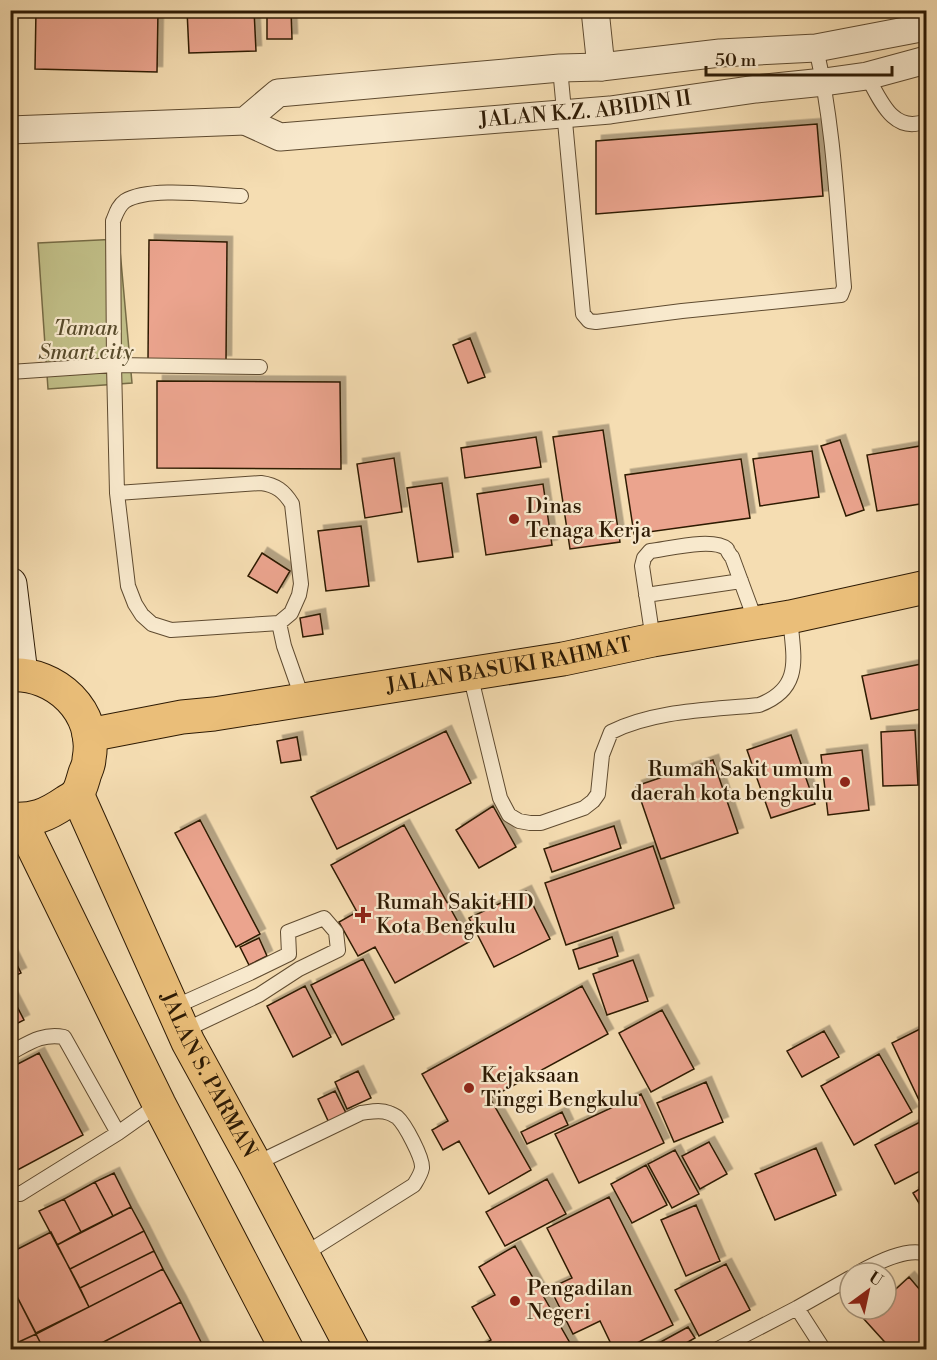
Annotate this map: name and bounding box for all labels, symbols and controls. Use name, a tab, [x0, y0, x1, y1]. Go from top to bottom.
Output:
scale bar	[706, 39, 892, 77]
text: 50 m	[715, 49, 757, 72]
street label: JALAN K.Z. ABIDIN II	[477, 85, 693, 134]
park label: Taman Smart city	[38, 316, 135, 366]
place label: Dinas Tenaga Kerja	[526, 494, 652, 544]
marker: Dinas Tenaga Kerja	[507, 512, 521, 526]
street label: JALAN BASUKI RAHMAT	[384, 632, 635, 700]
place label: Rumah Sakit umum daerah kota bengkulu	[631, 757, 833, 807]
marker: Rumah Sakit umum daerah kota bengkulu	[838, 775, 852, 789]
place label: Rumah Sakit HD Kota Bengkulu	[376, 890, 534, 940]
marker: Rumah Sakit HD Kota Bengkulu	[354, 906, 372, 924]
street label: JALAN S. PARMAN	[154, 987, 262, 1163]
place label: Kejaksaan Tinggi Bengkulu	[481, 1063, 639, 1113]
marker: Kejaksaan Tinggi Bengkulu	[462, 1081, 476, 1095]
north arrow	[838, 1261, 898, 1321]
text: U	[865, 1267, 887, 1291]
place label: Pengadilan Negeri	[527, 1276, 633, 1326]
marker: Pengadilan Negeri	[508, 1294, 522, 1308]

